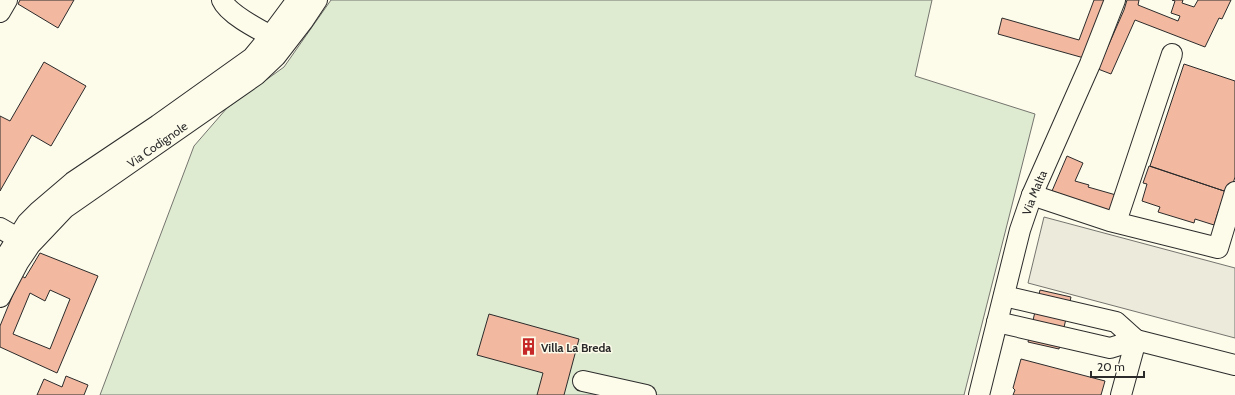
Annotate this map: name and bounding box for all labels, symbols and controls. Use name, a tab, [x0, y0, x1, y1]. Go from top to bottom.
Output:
street label: Via Codignole	[124, 118, 190, 170]
street label: Via Malta	[1018, 168, 1050, 217]
building icon: Villa La Breda	[518, 337, 538, 357]
place label: Villa La Breda	[541, 340, 611, 355]
scale bar	[1091, 353, 1144, 379]
text: 20 m	[1097, 359, 1125, 374]

